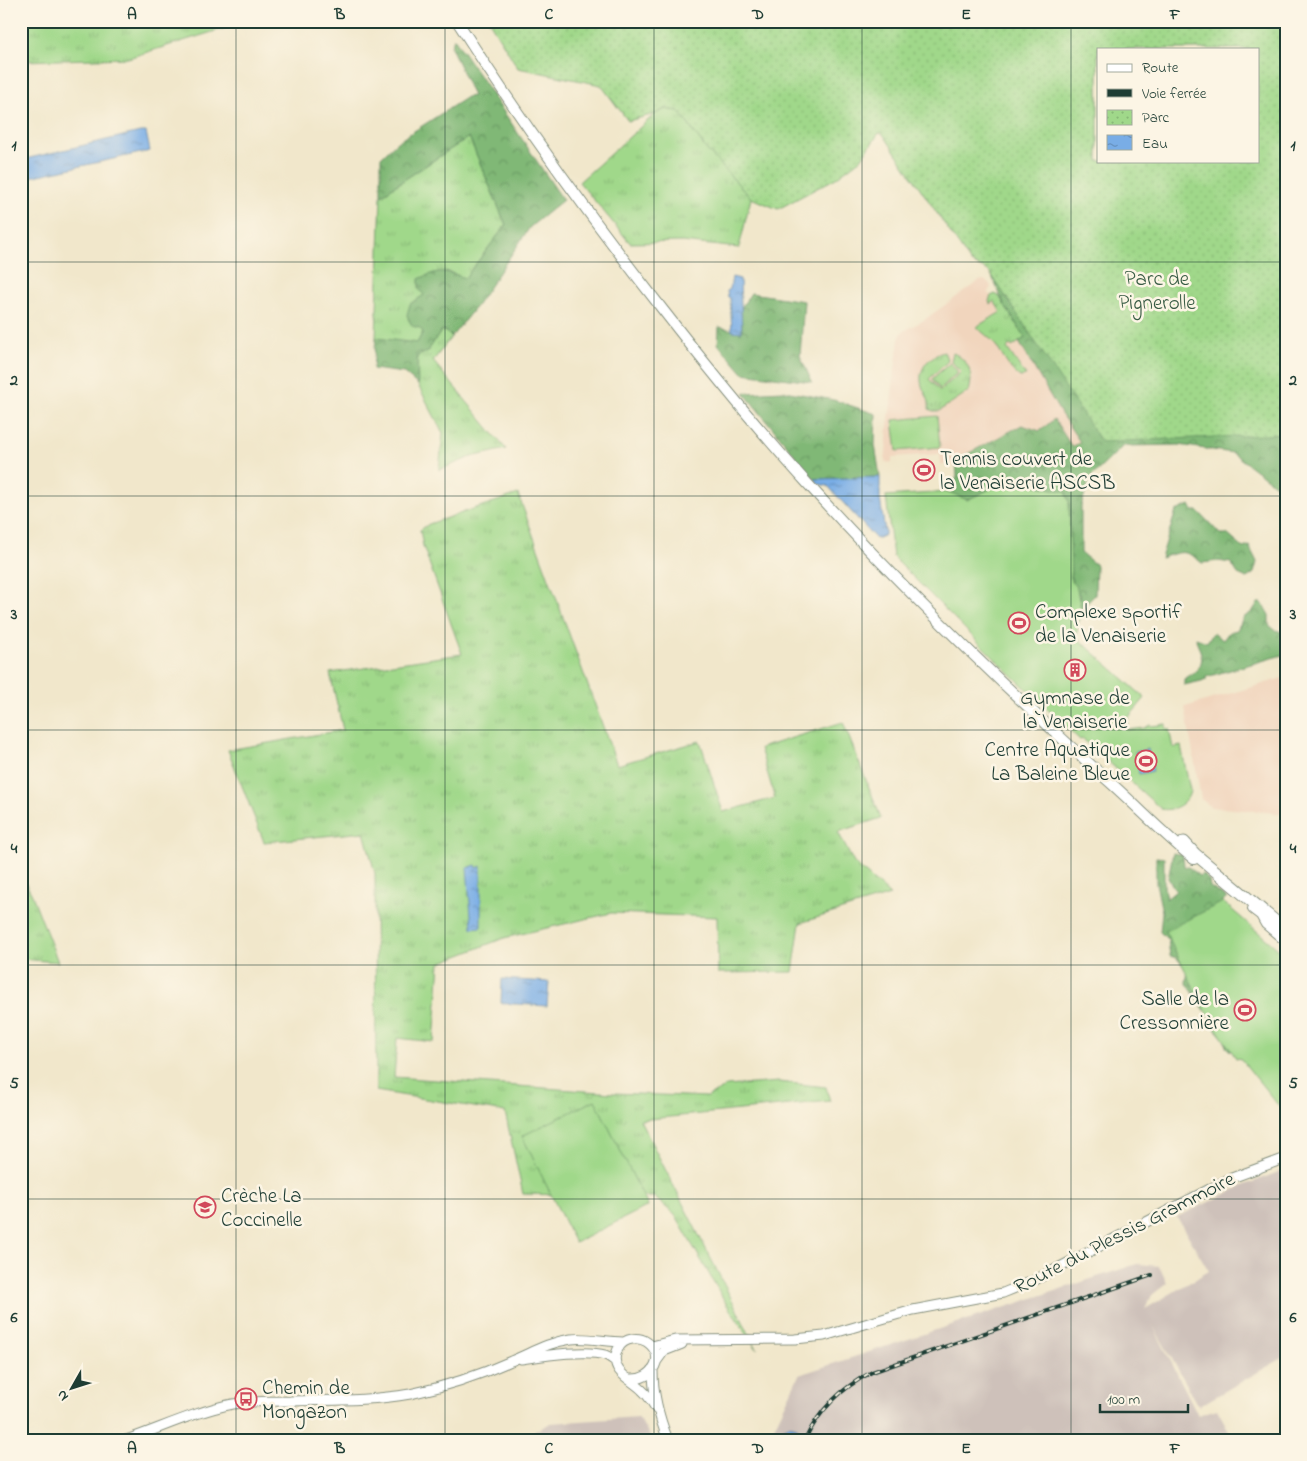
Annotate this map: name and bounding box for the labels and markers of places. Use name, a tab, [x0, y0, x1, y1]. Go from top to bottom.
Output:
place label: Tennis couvert de la Venaiserie ASCSB	[940, 445, 1115, 499]
sports icon: Tennis couvert de la Venaiserie ASCSB	[912, 458, 936, 482]
place label: Complexe sportif de la Venaiserie	[1035, 598, 1182, 652]
sports icon: Complexe sportif de la Venaiserie	[1007, 611, 1031, 635]
building icon: Gymnase de la Venaiserie	[1063, 658, 1087, 682]
place label: Gymnase de la Venaiserie	[1020, 684, 1130, 738]
place label: Centre Aquatique La Baleine Bleue	[985, 736, 1131, 790]
sports icon: Centre Aquatique La Baleine Bleue	[1134, 749, 1158, 773]
place label: Salle de la Cressonnière	[1119, 985, 1230, 1039]
sports icon: Salle de la Cressonnière	[1233, 998, 1257, 1022]
place label: Crèche La Coccinelle	[221, 1182, 303, 1236]
school or university icon: Crèche La Coccinelle	[193, 1195, 217, 1219]
place label: Chemin de Mongazon	[262, 1374, 350, 1430]
bus stop icon: Chemin de Mongazon	[234, 1387, 258, 1411]

